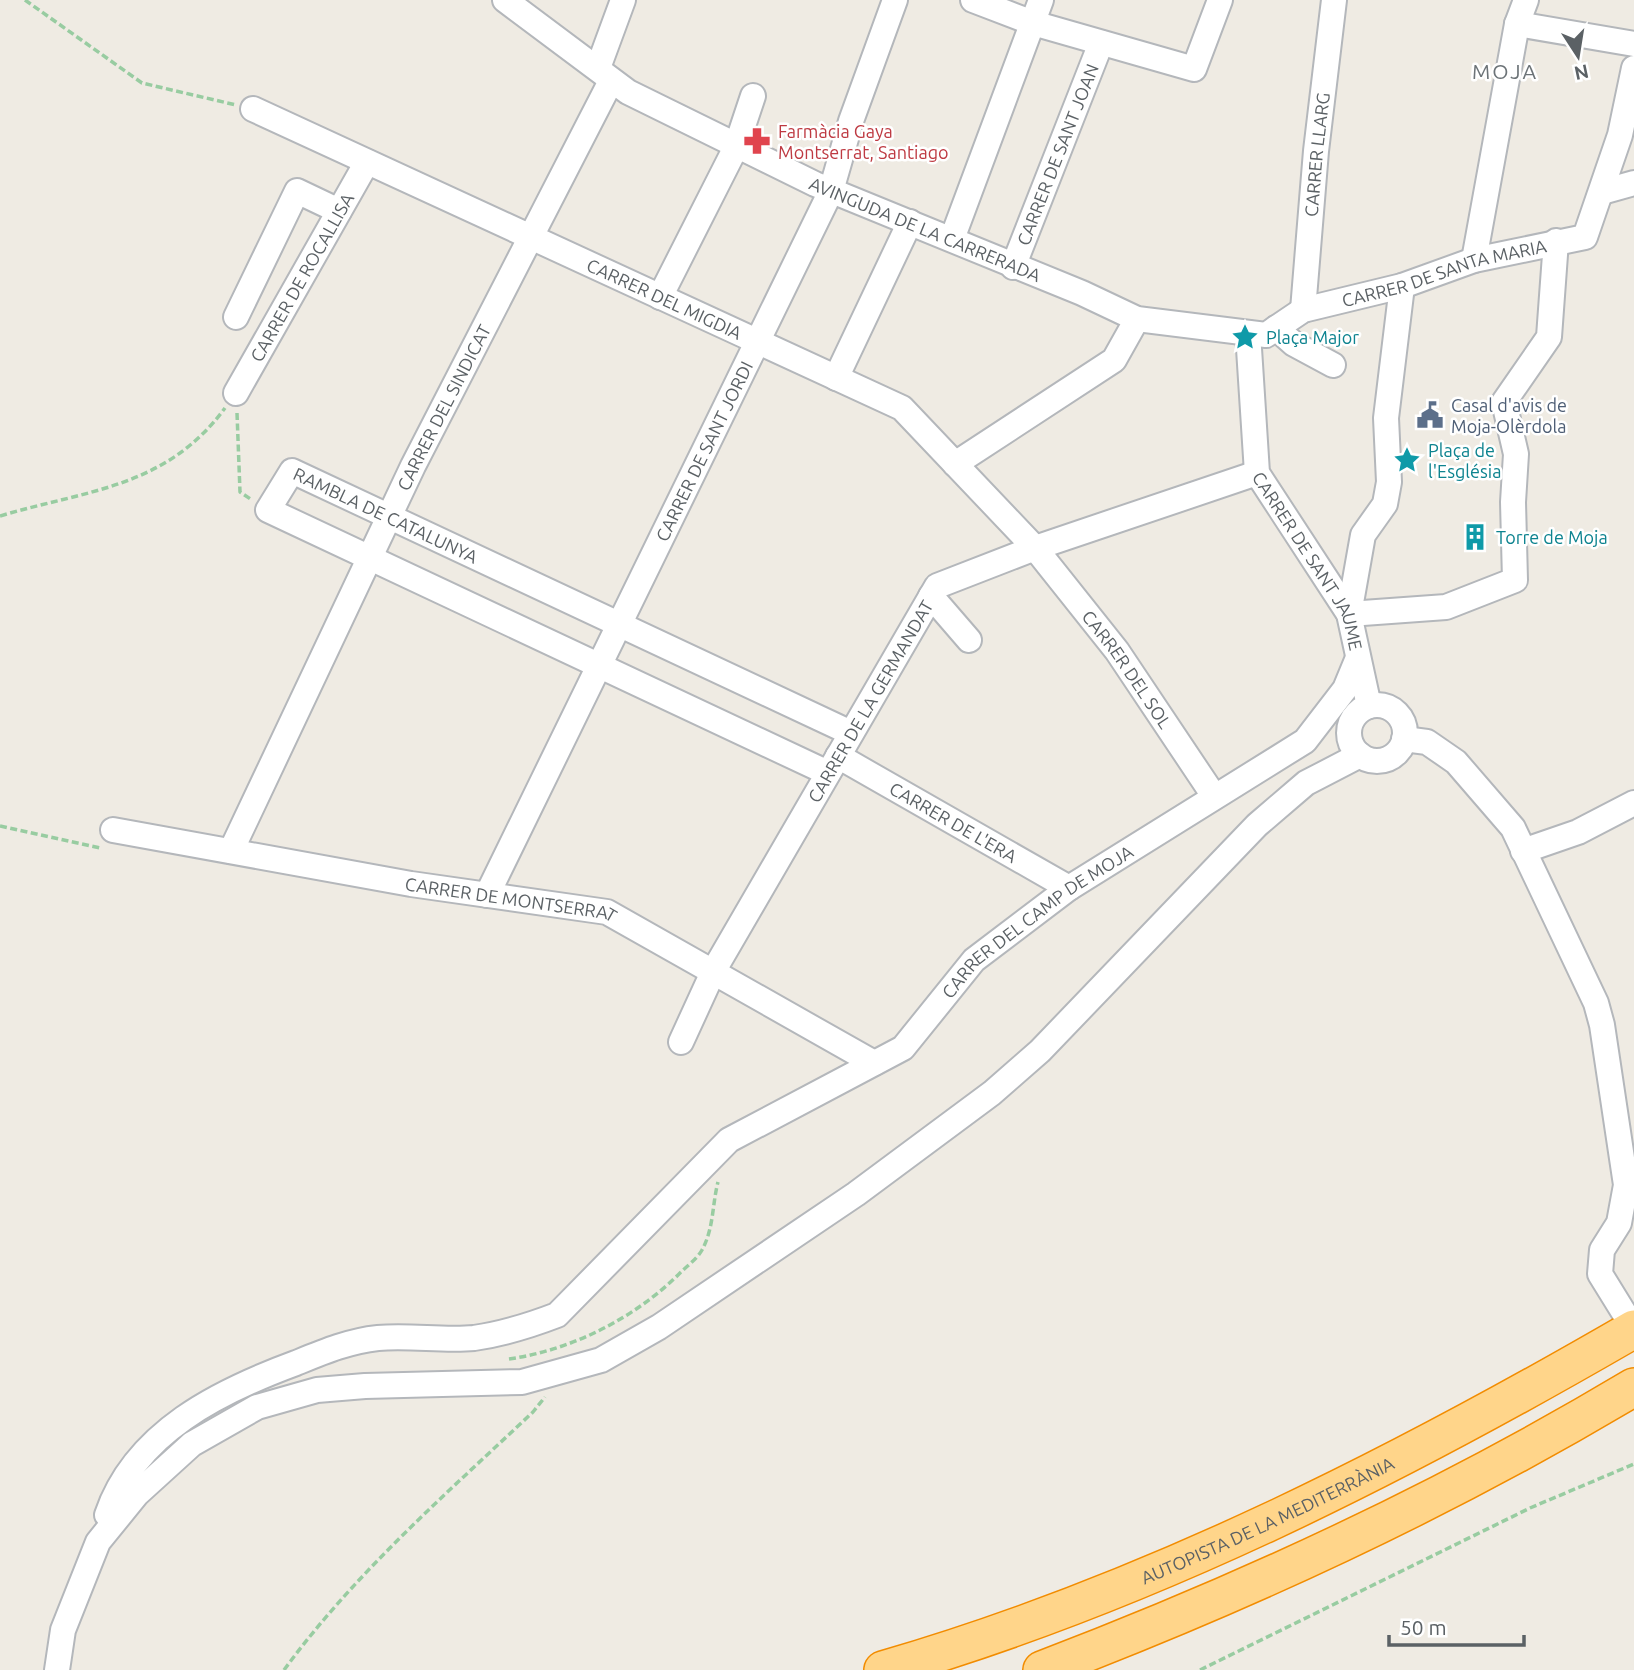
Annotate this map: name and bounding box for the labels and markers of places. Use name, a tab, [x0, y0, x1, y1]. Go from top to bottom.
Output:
place label: Farmàcia Gaya Montserrat, Santiago	[778, 121, 949, 162]
pharmacy icon: Farmàcia Gaya Montserrat, Santiago	[742, 126, 772, 156]
place icon: Plaça Major	[1230, 322, 1260, 352]
place label: Plaça Major	[1266, 327, 1359, 347]
place label: Casal d'avis de Moja-Olèrdola	[1451, 395, 1567, 436]
public building icon: Casal d'avis de Moja-Olèrdola	[1415, 400, 1445, 430]
place label: Plaça de l'Església	[1428, 440, 1501, 481]
place icon: Plaça de l'Església	[1392, 445, 1422, 475]
building icon: Torre de Moja	[1460, 522, 1490, 552]
place label: Torre de Moja	[1496, 527, 1608, 547]

